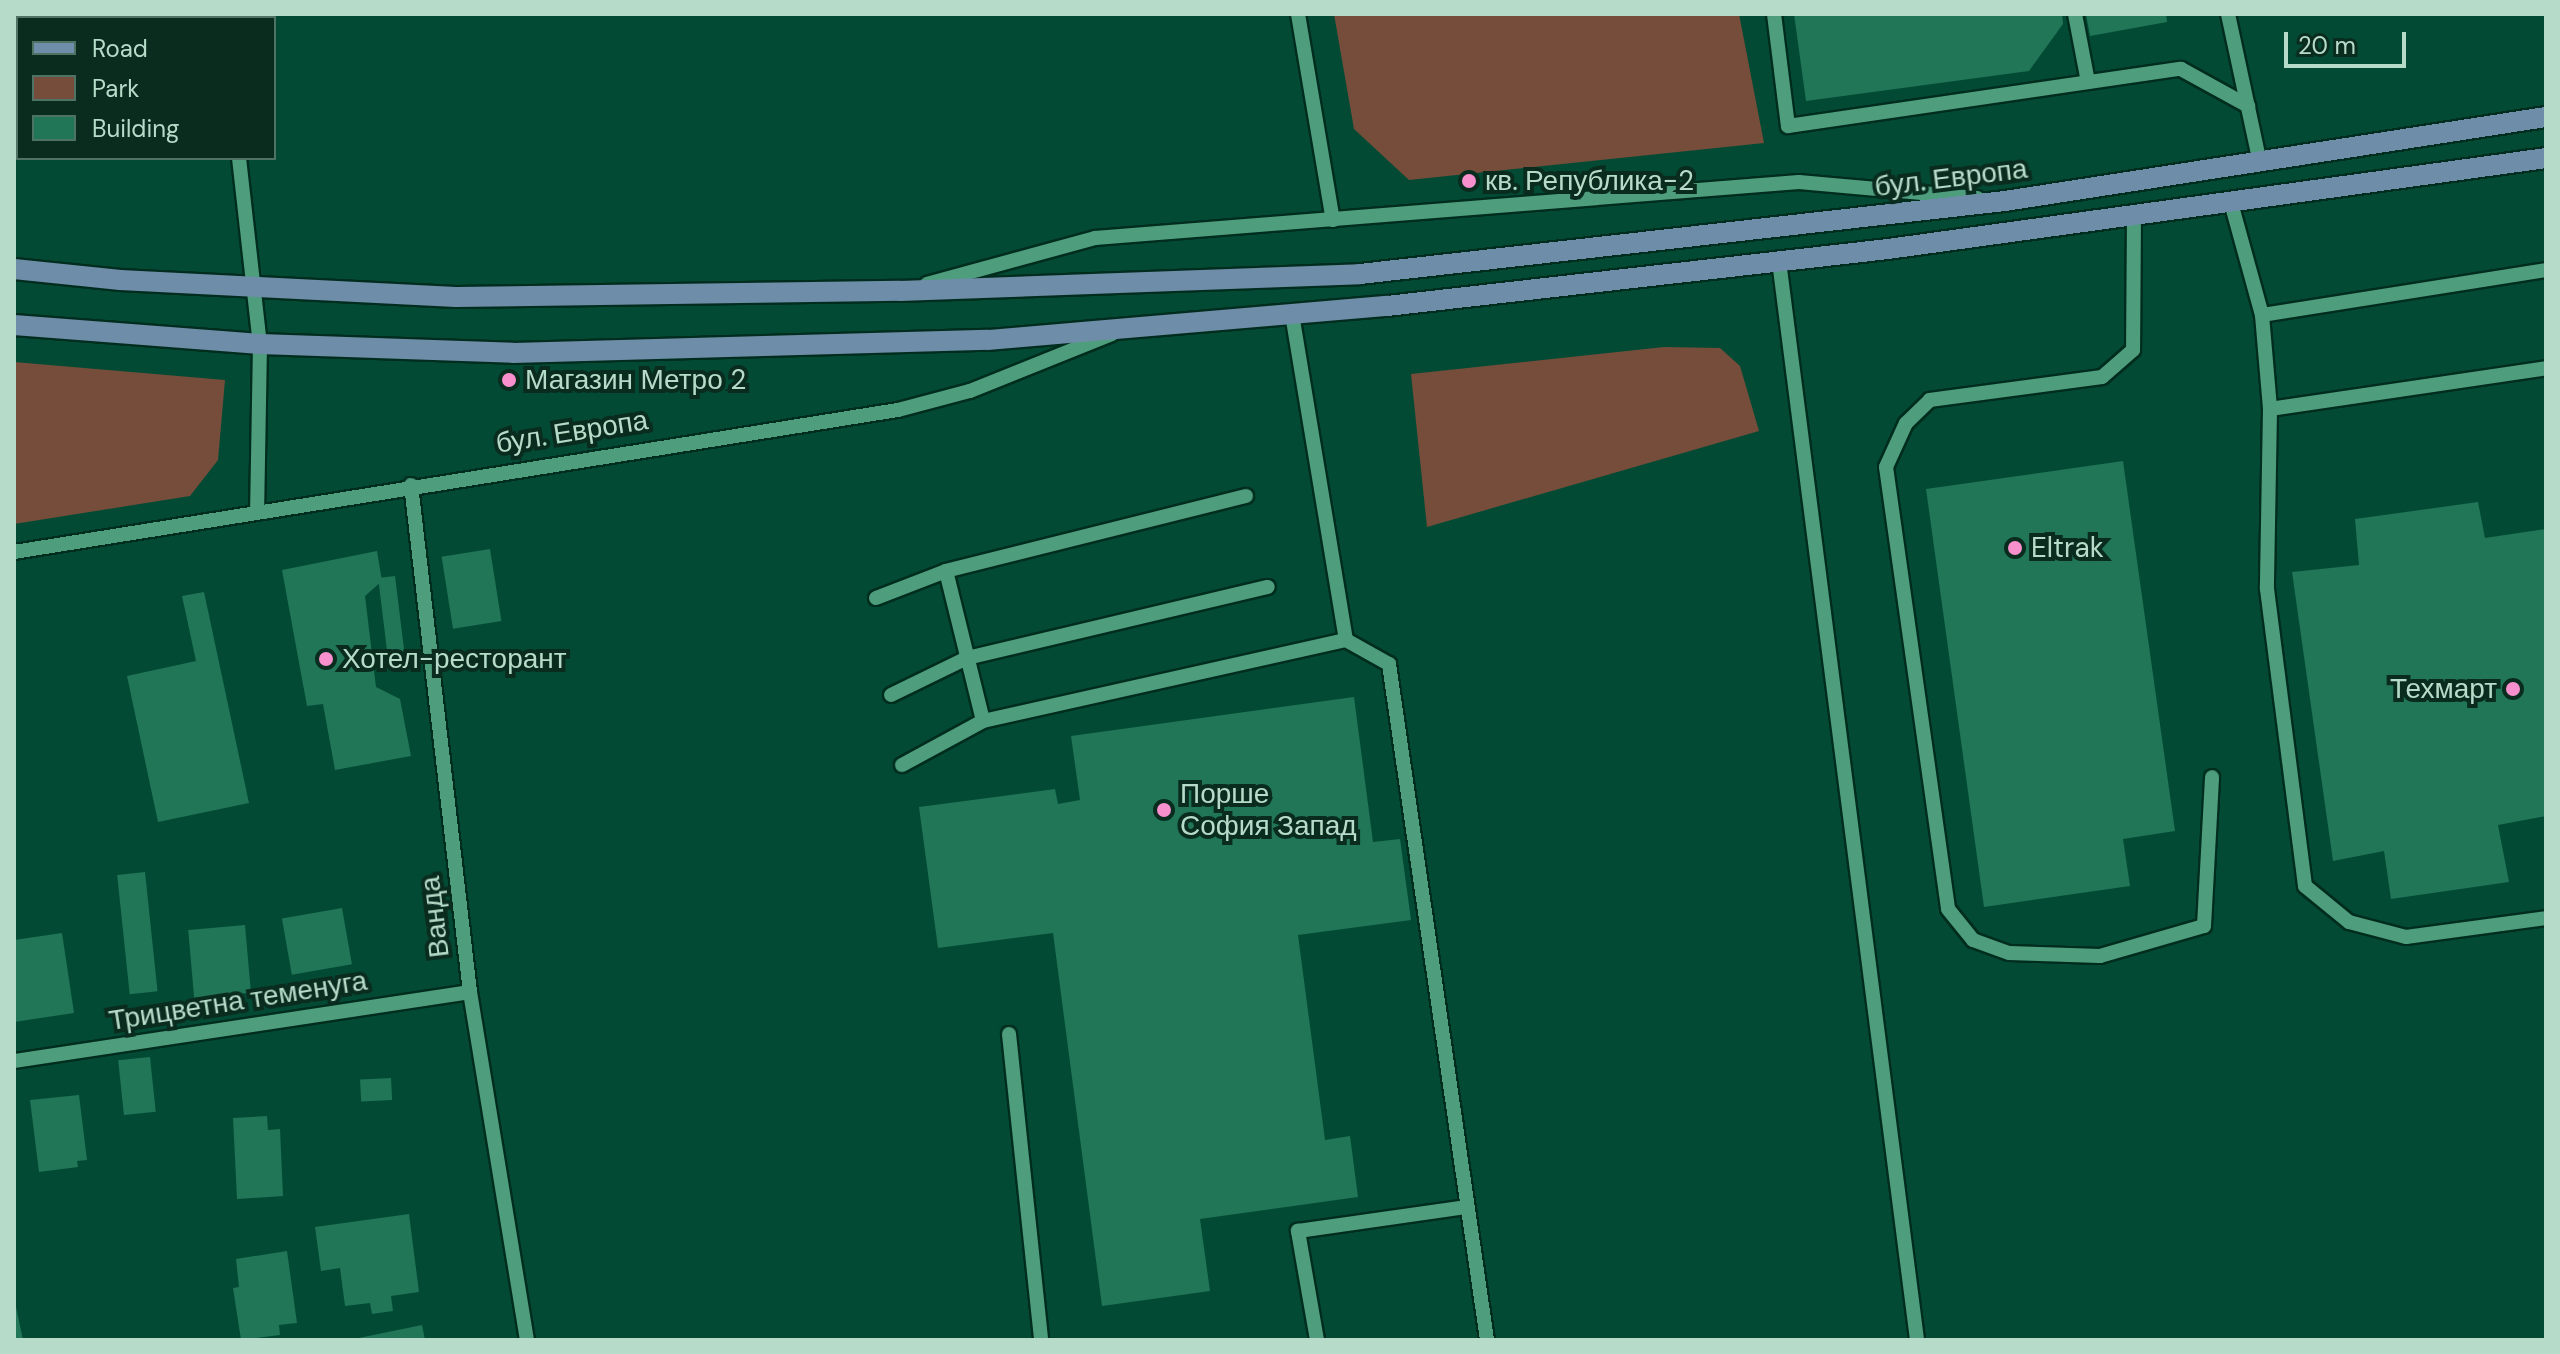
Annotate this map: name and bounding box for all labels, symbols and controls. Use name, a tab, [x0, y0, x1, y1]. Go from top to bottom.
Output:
legend	[16, 16, 276, 160]
scale bar	[2288, 16, 2410, 66]
text: 20 m	[2298, 30, 2356, 61]
text: Road	[92, 33, 148, 64]
text: Park	[92, 73, 139, 104]
text: Building	[92, 113, 179, 144]
street label: бул. Европа	[1873, 152, 2029, 204]
place label: кв. Република-2	[1485, 164, 1694, 198]
marker: кв. Република-2	[1460, 172, 1478, 190]
place label: Магазин Метро 2	[525, 363, 746, 397]
marker: Магазин Метро 2	[500, 371, 518, 389]
street label: бул. Европа	[494, 403, 650, 461]
place label: Eltrak	[2031, 531, 2104, 565]
marker: Eltrak	[2006, 539, 2024, 557]
place label: Хотел-ресторант	[342, 642, 567, 676]
marker: Хотел-ресторант	[317, 650, 335, 668]
place label: Техмарт	[2390, 672, 2497, 706]
marker: Техмарт	[2504, 680, 2522, 698]
place label: Порше София Запад	[1180, 777, 1357, 843]
marker: Порше София Запад	[1155, 801, 1173, 819]
street label: Ванда	[413, 874, 457, 960]
street label: Трицветна теменуга	[107, 964, 369, 1038]

